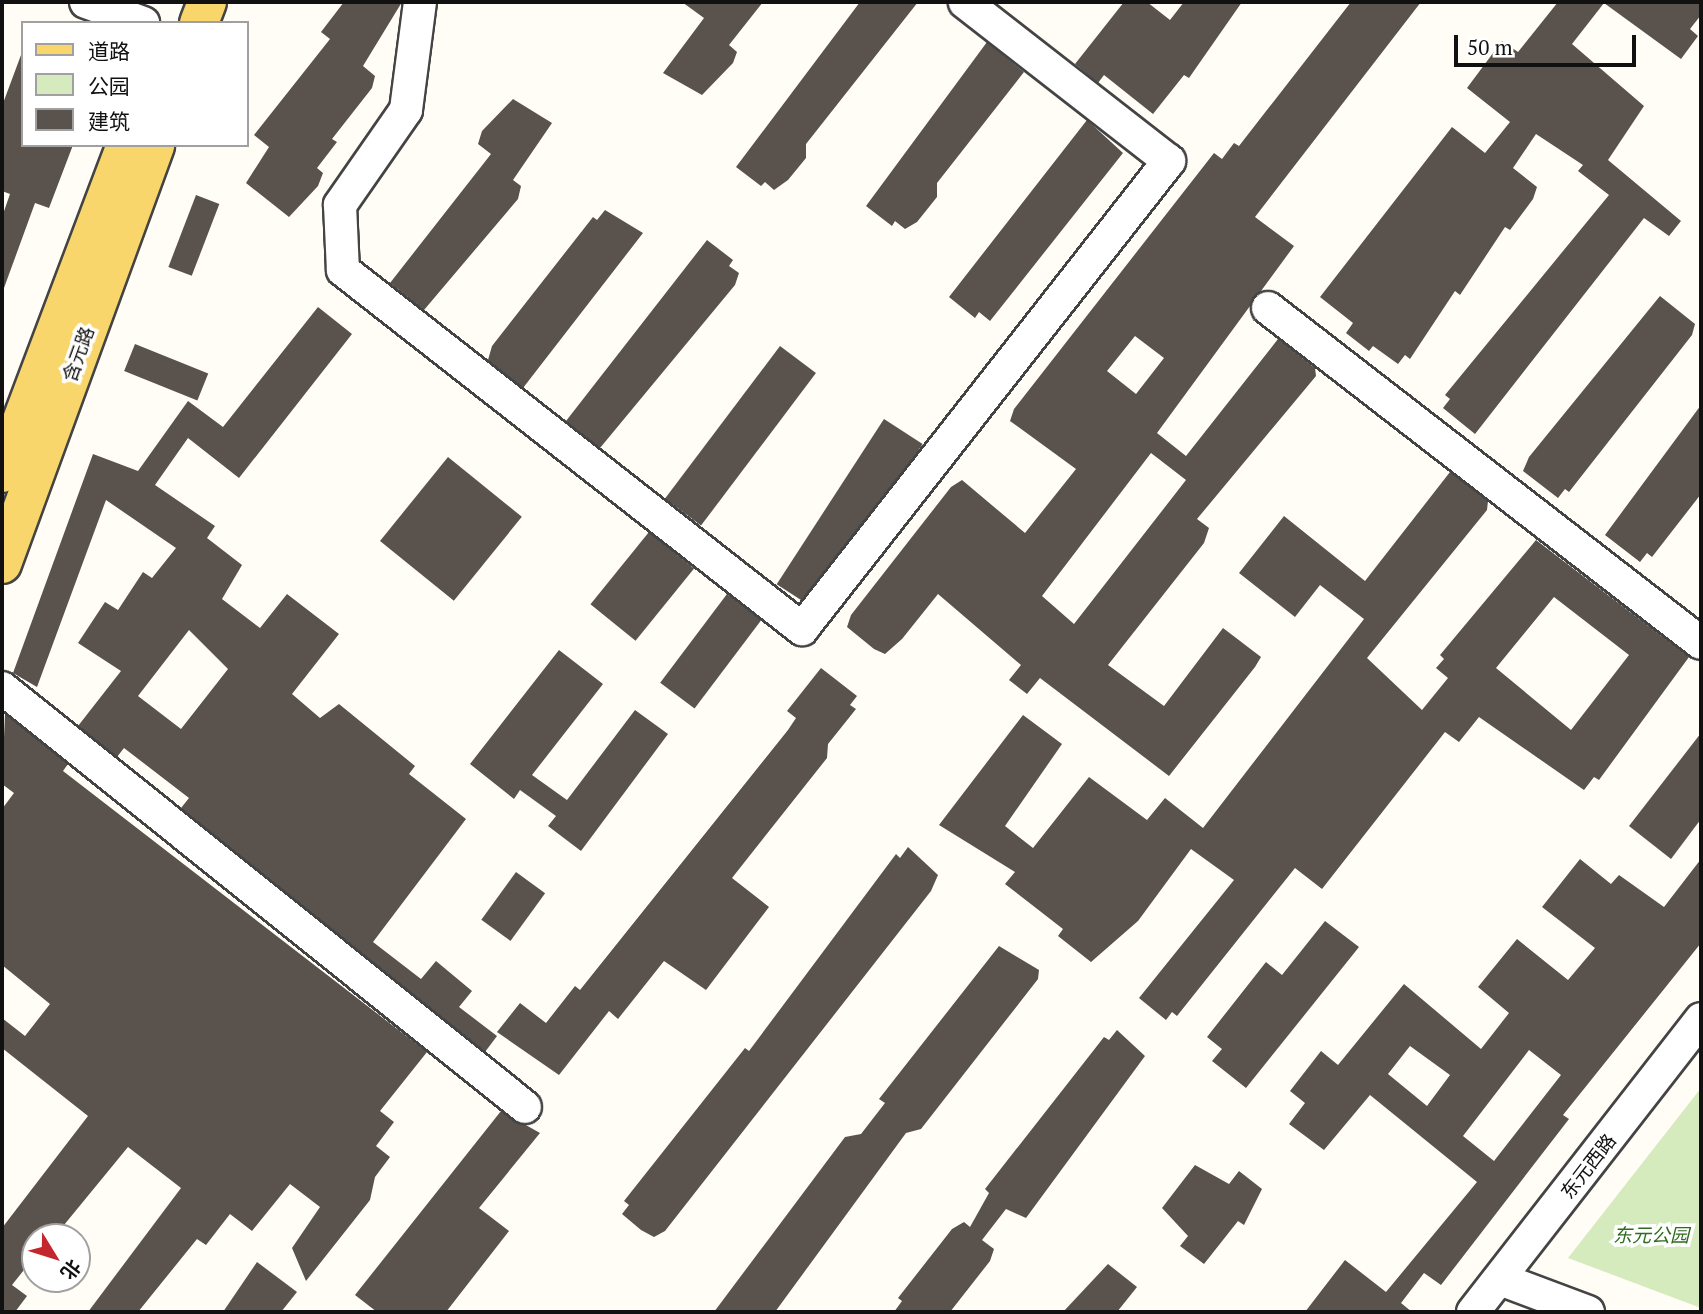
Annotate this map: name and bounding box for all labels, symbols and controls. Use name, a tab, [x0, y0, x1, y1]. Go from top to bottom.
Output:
legend	[21, 21, 248, 147]
scale bar	[1458, 21, 1640, 65]
text: 50 m	[1467, 33, 1513, 61]
text: 道路	[88, 37, 130, 65]
text: 公园	[88, 72, 130, 100]
text: 建筑	[88, 107, 130, 135]
street label: 含元路	[58, 323, 98, 385]
street label: 东元西路	[1556, 1129, 1620, 1203]
north arrow	[21, 1223, 91, 1293]
park label: 东元公园	[1613, 1224, 1689, 1246]
text: 北	[56, 1255, 87, 1285]

